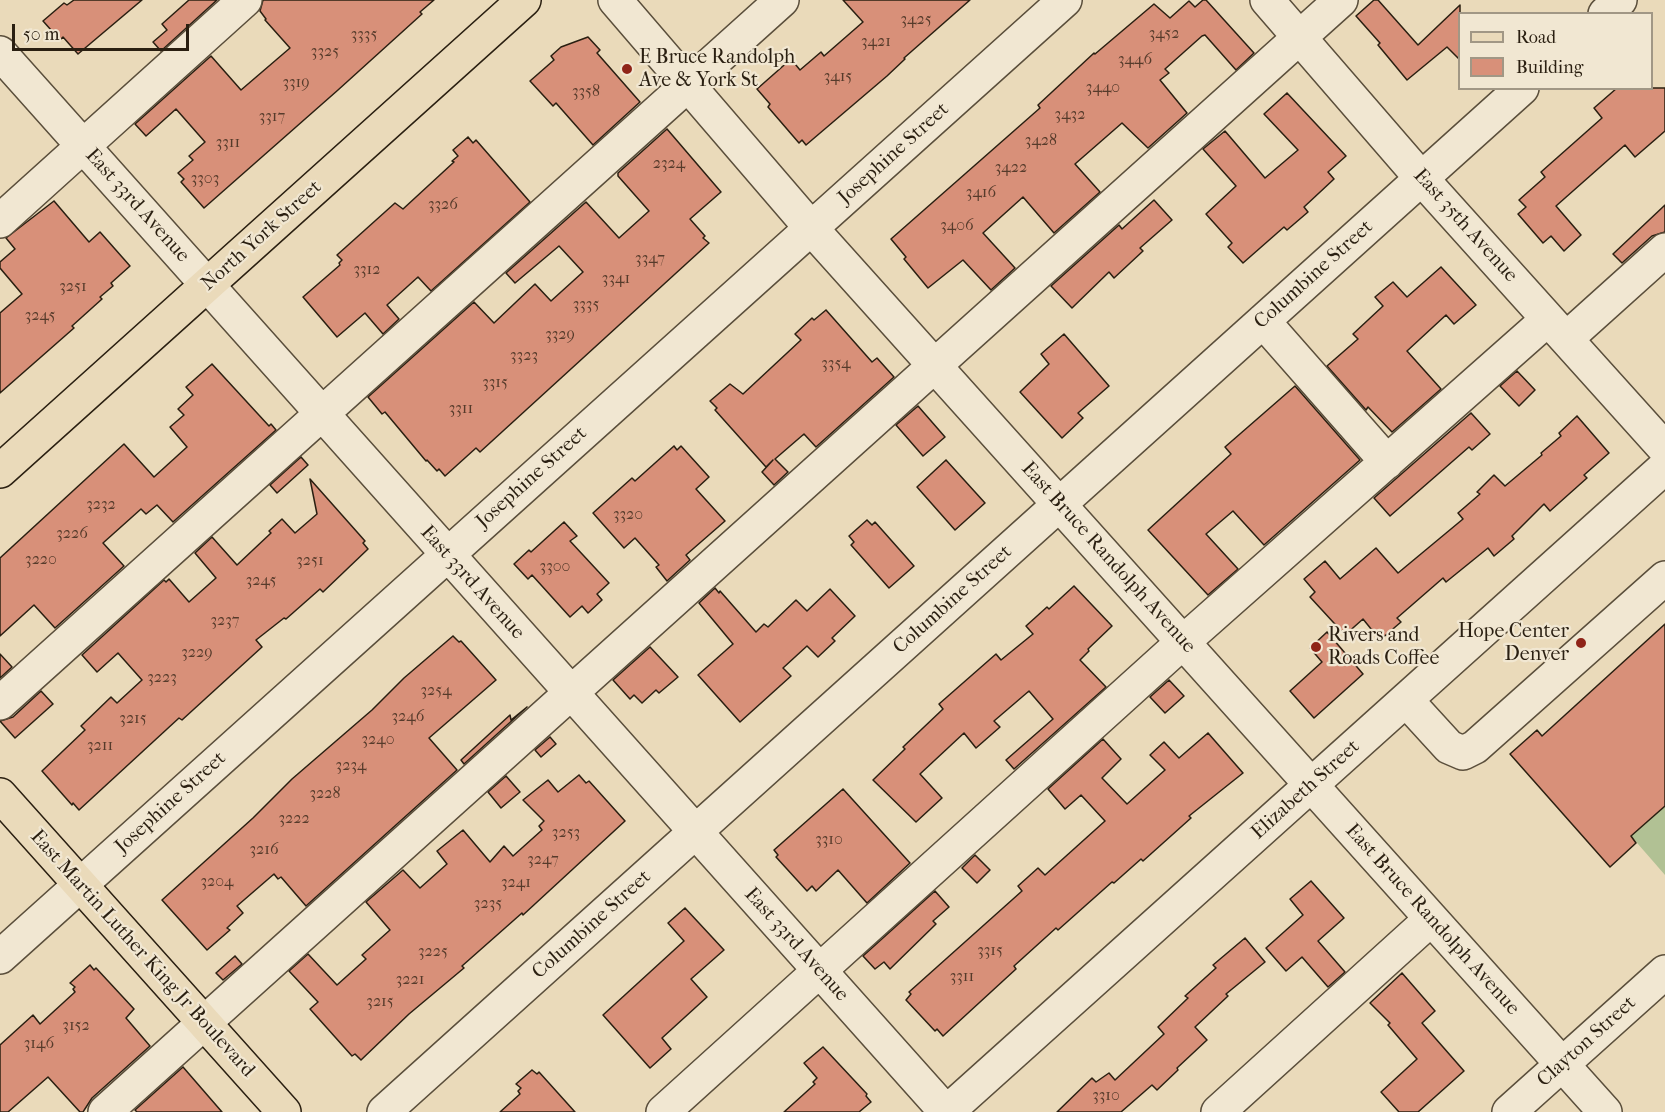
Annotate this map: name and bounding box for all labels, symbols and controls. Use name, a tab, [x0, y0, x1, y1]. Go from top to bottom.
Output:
house number: 3425	[900, 10, 932, 30]
scale bar	[15, 12, 192, 50]
legend	[1458, 12, 1653, 90]
text: 50 m	[23, 24, 59, 45]
house number: 3452	[1149, 24, 1179, 44]
house number: 3335	[351, 25, 377, 45]
text: Road	[1516, 27, 1556, 48]
house number: 3421	[861, 32, 891, 52]
house number: 3325	[311, 42, 339, 62]
place label: E Bruce Randolph Ave & York St	[639, 46, 795, 93]
house number: 3446	[1118, 50, 1152, 70]
text: Building	[1516, 57, 1583, 78]
marker: E Bruce Randolph Ave & York St	[620, 62, 634, 76]
house number: 3415	[824, 67, 852, 87]
house number: 3319	[282, 73, 310, 93]
house number: 3440	[1086, 78, 1120, 98]
house number: 3358	[572, 82, 600, 102]
street label: Josephine Street	[834, 98, 954, 210]
house number: 3432	[1055, 105, 1085, 125]
house number: 3317	[259, 107, 285, 127]
house number: 3428	[1025, 131, 1057, 151]
house number: 3311	[216, 133, 240, 153]
street label: East 33rd Avenue	[80, 144, 194, 268]
house number: 2324	[653, 154, 685, 174]
house number: 3422	[995, 158, 1027, 178]
street label: East 35th Avenue	[1408, 164, 1522, 288]
house number: 3303	[191, 169, 219, 189]
street label: North York Street	[197, 176, 327, 296]
house number: 3416	[966, 183, 996, 203]
house number: 3326	[428, 195, 458, 215]
street label: Columbine Street	[1250, 215, 1378, 335]
house number: 3406	[940, 216, 974, 236]
house number: 3347	[635, 249, 665, 269]
house number: 3312	[353, 260, 381, 280]
house number: 3341	[602, 269, 630, 289]
house number: 3251	[59, 277, 87, 297]
house number: 3335	[573, 295, 599, 315]
house number: 3245	[25, 306, 55, 326]
house number: 3329	[545, 325, 575, 345]
house number: 3323	[510, 346, 538, 366]
house number: 3354	[821, 354, 851, 374]
house number: 3315	[482, 373, 508, 393]
house number: 3311	[449, 399, 473, 419]
street label: Josephine Street	[472, 422, 592, 534]
street label: East Bruce Randolph Avenue	[1016, 458, 1200, 658]
house number: 3232	[86, 495, 116, 515]
house number: 3320	[613, 505, 643, 525]
street label: East 33rd Avenue	[415, 521, 529, 645]
house number: 3226	[56, 524, 88, 544]
street label: Columbine Street	[889, 540, 1017, 660]
house number: 3220	[25, 550, 57, 570]
house number: 3251	[296, 551, 324, 571]
house number: 3300	[540, 557, 570, 577]
house number: 3245	[246, 571, 276, 591]
house number: 3237	[210, 611, 240, 631]
place label: Hope Center Denver	[1458, 620, 1569, 667]
place label: Rivers and Roads Coffee	[1328, 624, 1439, 671]
marker: Hope Center Denver	[1574, 636, 1588, 650]
marker: Rivers and Roads Coffee	[1309, 640, 1323, 654]
house number: 3229	[181, 643, 213, 663]
house number: 3223	[147, 668, 177, 688]
house number: 3254	[420, 681, 452, 701]
house number: 3246	[392, 707, 424, 727]
house number: 3215	[119, 709, 147, 729]
house number: 3240	[361, 730, 395, 750]
street label: Elizabeth Street	[1247, 735, 1365, 845]
house number: 3211	[87, 736, 113, 756]
street label: Josephine Street	[111, 747, 231, 859]
house number: 3234	[336, 756, 366, 776]
house number: 3228	[309, 784, 341, 804]
house number: 3222	[278, 809, 310, 829]
street label: East Bruce Randolph Avenue	[1340, 820, 1524, 1020]
house number: 3253	[552, 823, 580, 843]
street label: East Martin Luther King Jr Boulevard	[25, 826, 259, 1082]
house number: 3310	[815, 830, 843, 850]
house number: 3216	[249, 840, 279, 860]
house number: 3247	[527, 850, 559, 870]
street label: Columbine Street	[528, 865, 656, 985]
house number: 3204	[201, 872, 233, 892]
house number: 3241	[501, 873, 531, 893]
street label: East 33rd Avenue	[739, 883, 853, 1007]
house number: 3235	[474, 894, 502, 914]
house number: 3315	[977, 941, 1003, 961]
house number: 3225	[418, 942, 448, 962]
house number: 3311	[950, 967, 974, 987]
house number: 3221	[396, 970, 424, 990]
street label: Clayton Street	[1533, 991, 1641, 1093]
house number: 3215	[366, 992, 394, 1012]
house number: 3152	[62, 1016, 90, 1036]
house number: 3146	[24, 1034, 54, 1054]
house number: 3310	[1092, 1086, 1120, 1106]

